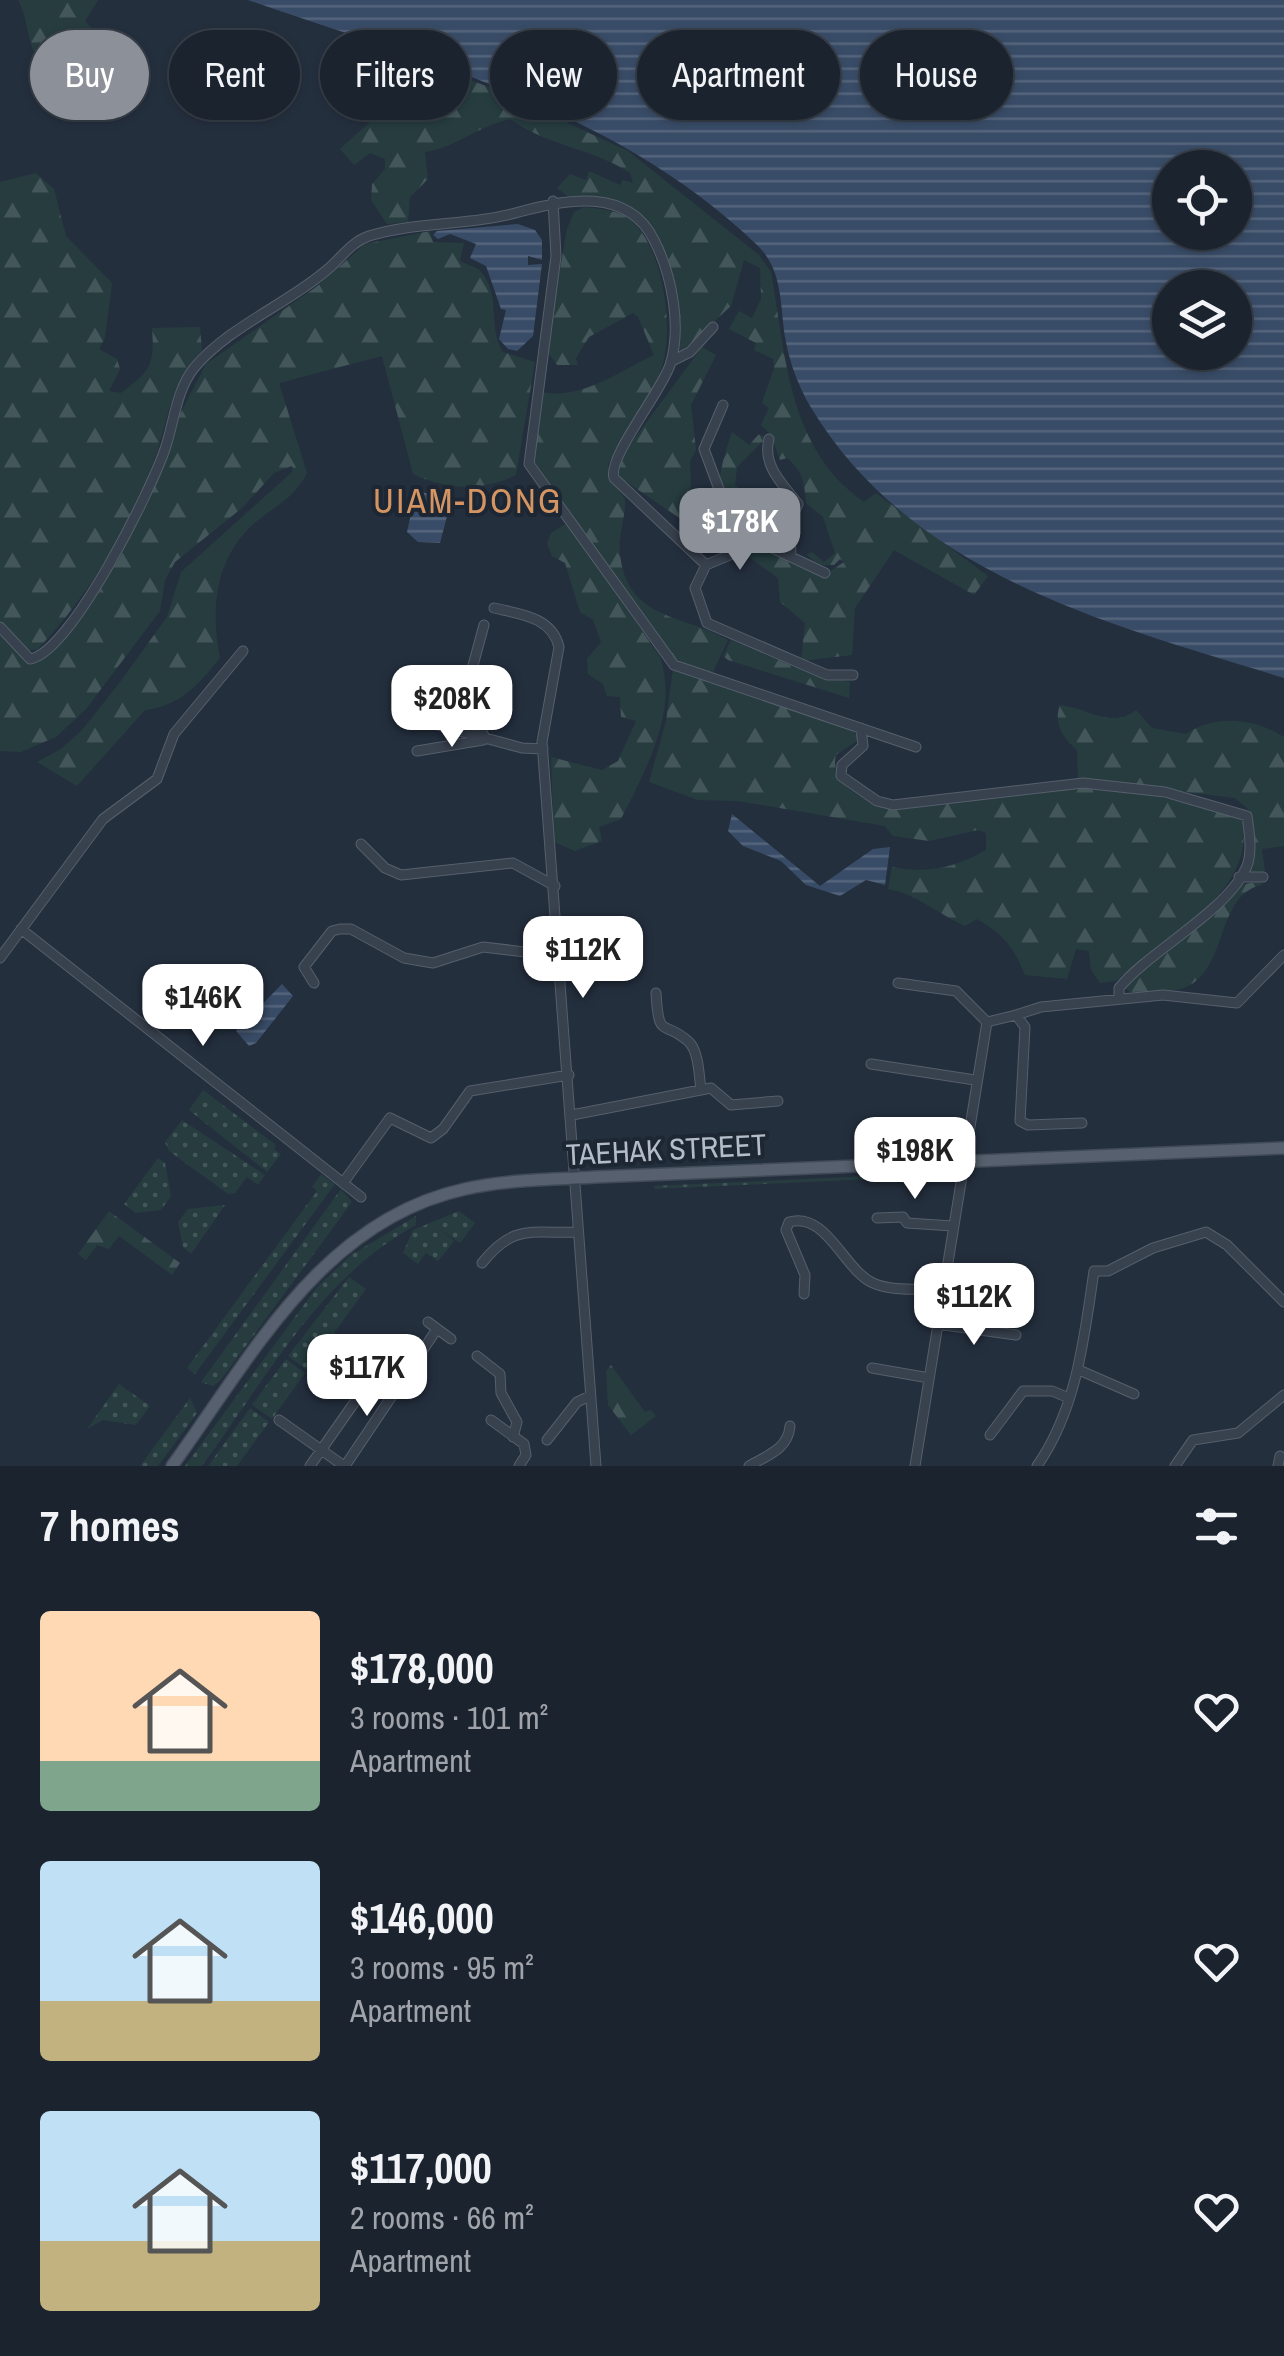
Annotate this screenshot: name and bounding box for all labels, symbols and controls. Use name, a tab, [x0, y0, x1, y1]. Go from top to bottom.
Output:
chip: Buy	[30, 30, 149, 120]
chip: Rent	[169, 30, 300, 120]
chip: Filters	[320, 30, 470, 120]
chip: New	[490, 30, 617, 120]
chip: Apartment	[637, 30, 840, 120]
chip: House	[860, 30, 1013, 120]
map controls	[1152, 150, 1252, 370]
button: locate	[1152, 150, 1252, 250]
button: layers	[1152, 270, 1252, 370]
district label: UIAM-DONG	[373, 477, 563, 524]
pin: $178K	[670, 488, 810, 573]
text: $178K	[701, 499, 779, 542]
pin: $208K	[382, 665, 522, 750]
text: $208K	[413, 676, 491, 719]
pin: $112K	[513, 916, 653, 1001]
text: $112K	[545, 927, 621, 970]
pin: $146K	[133, 964, 273, 1049]
text: $146K	[164, 975, 242, 1018]
pin: $198K	[845, 1117, 985, 1202]
street label: TAEHAK STREET	[565, 1124, 767, 1174]
text: $198K	[876, 1128, 954, 1171]
pin: $112K	[904, 1263, 1044, 1348]
text: $112K	[936, 1274, 1012, 1317]
pin: $117K	[297, 1334, 437, 1419]
text: $117K	[329, 1345, 405, 1388]
text: 7 homes	[40, 1498, 180, 1554]
icon: filters	[1189, 1499, 1244, 1554]
text: $178,000	[350, 1640, 494, 1696]
icon: home	[120, 1651, 240, 1771]
icon: heart	[1189, 1684, 1244, 1739]
text: 3 rooms · 101 m²	[350, 1696, 548, 1739]
text: Apartment	[350, 1739, 471, 1782]
text: $146,000	[350, 1890, 494, 1946]
icon: home	[120, 1901, 240, 2021]
icon: heart	[1189, 1934, 1244, 1989]
text: 3 rooms · 95 m²	[350, 1946, 534, 1989]
text: Apartment	[350, 1989, 471, 2032]
text: $117,000	[350, 2140, 492, 2196]
icon: home	[120, 2151, 240, 2271]
icon: heart	[1189, 2184, 1244, 2239]
text: 2 rooms · 66 m²	[350, 2196, 534, 2239]
text: Apartment	[350, 2239, 471, 2282]

